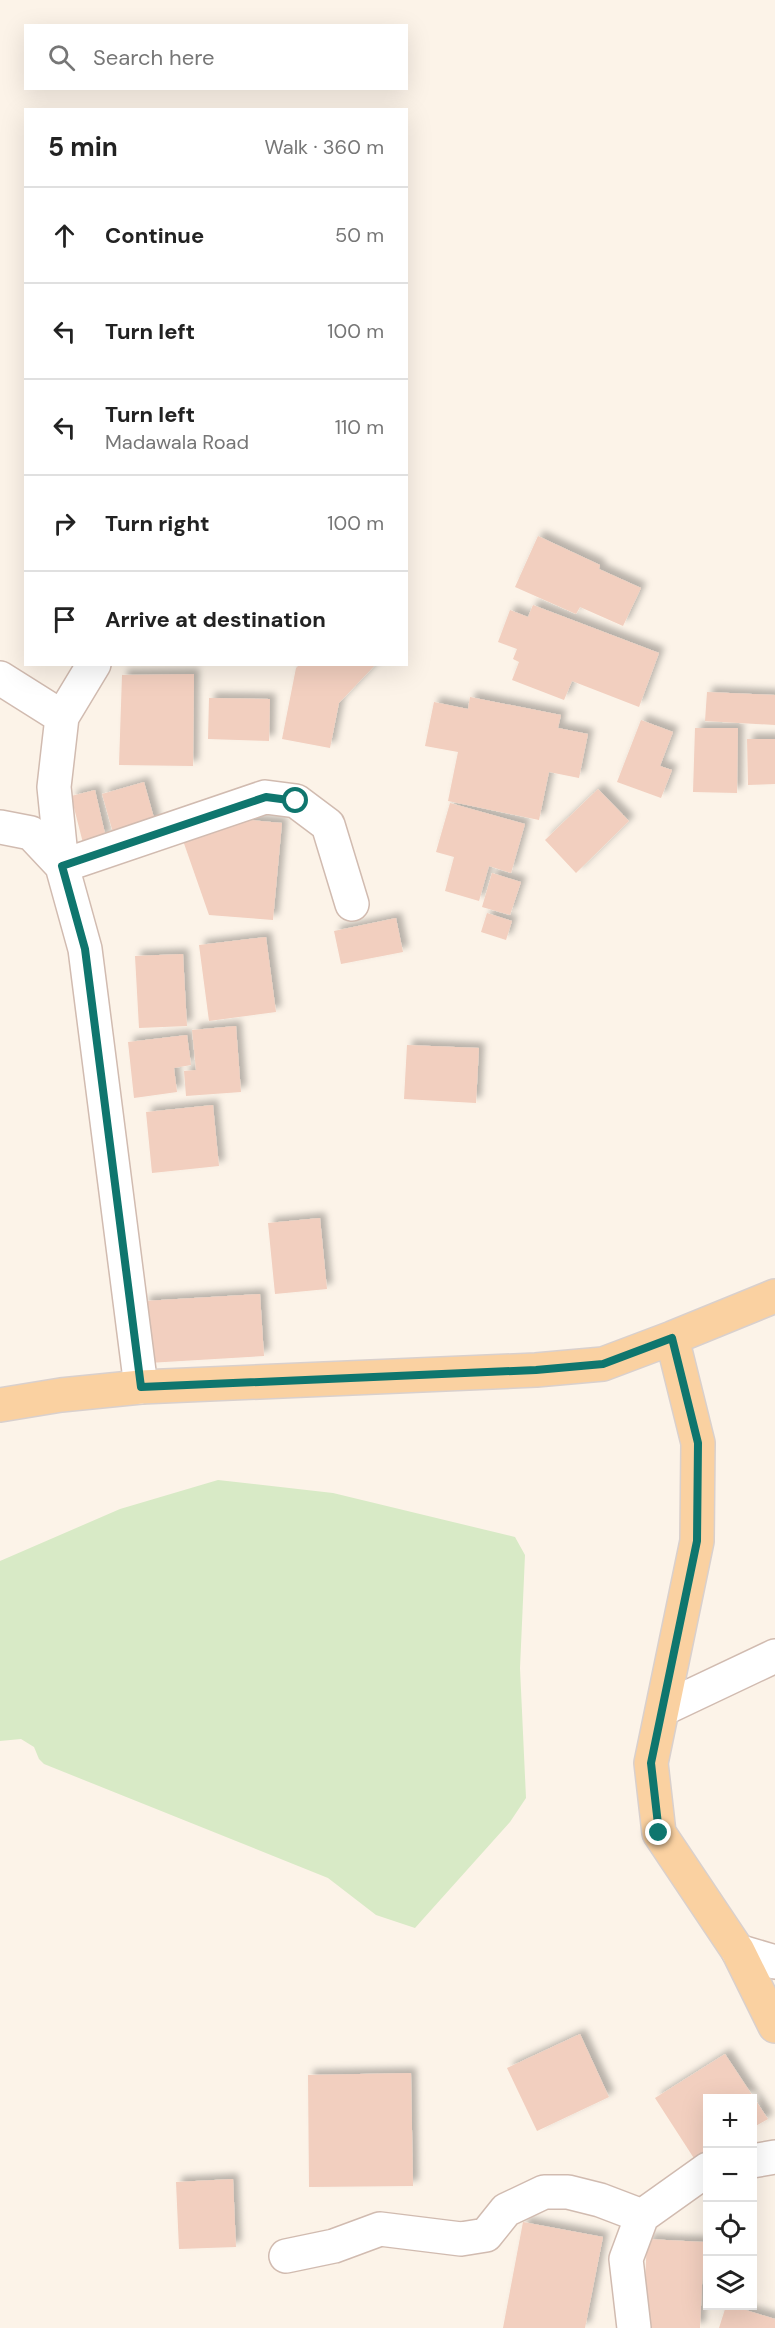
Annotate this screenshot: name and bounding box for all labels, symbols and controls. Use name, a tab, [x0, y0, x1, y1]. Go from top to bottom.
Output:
search box	[24, 24, 408, 90]
icon: search	[45, 41, 78, 74]
text: Search here	[93, 43, 214, 72]
text: 5 min	[48, 130, 118, 164]
text: Walk · 360 m	[264, 134, 384, 160]
icon: ahead	[48, 219, 81, 252]
text: Continue	[105, 221, 204, 250]
text: 50 m	[335, 222, 384, 248]
icon: left	[48, 315, 81, 348]
text: Turn left	[105, 317, 195, 346]
text: 100 m	[327, 318, 384, 344]
text: Turn left	[105, 400, 195, 429]
icon: left	[48, 411, 81, 444]
text: 110 m	[335, 414, 384, 440]
text: Madawala Road	[105, 429, 249, 455]
icon: right	[48, 507, 81, 540]
text: Turn right	[105, 509, 210, 538]
text: 100 m	[327, 510, 384, 536]
icon: arrive	[48, 603, 81, 636]
text: Arrive at destination	[105, 605, 326, 634]
route start	[282, 787, 308, 813]
route end	[645, 1819, 671, 1845]
map controls	[703, 2094, 757, 2310]
button: +	[703, 2094, 757, 2148]
button: −	[703, 2148, 757, 2202]
button: locate	[703, 2202, 757, 2256]
button: layers	[703, 2256, 757, 2310]

